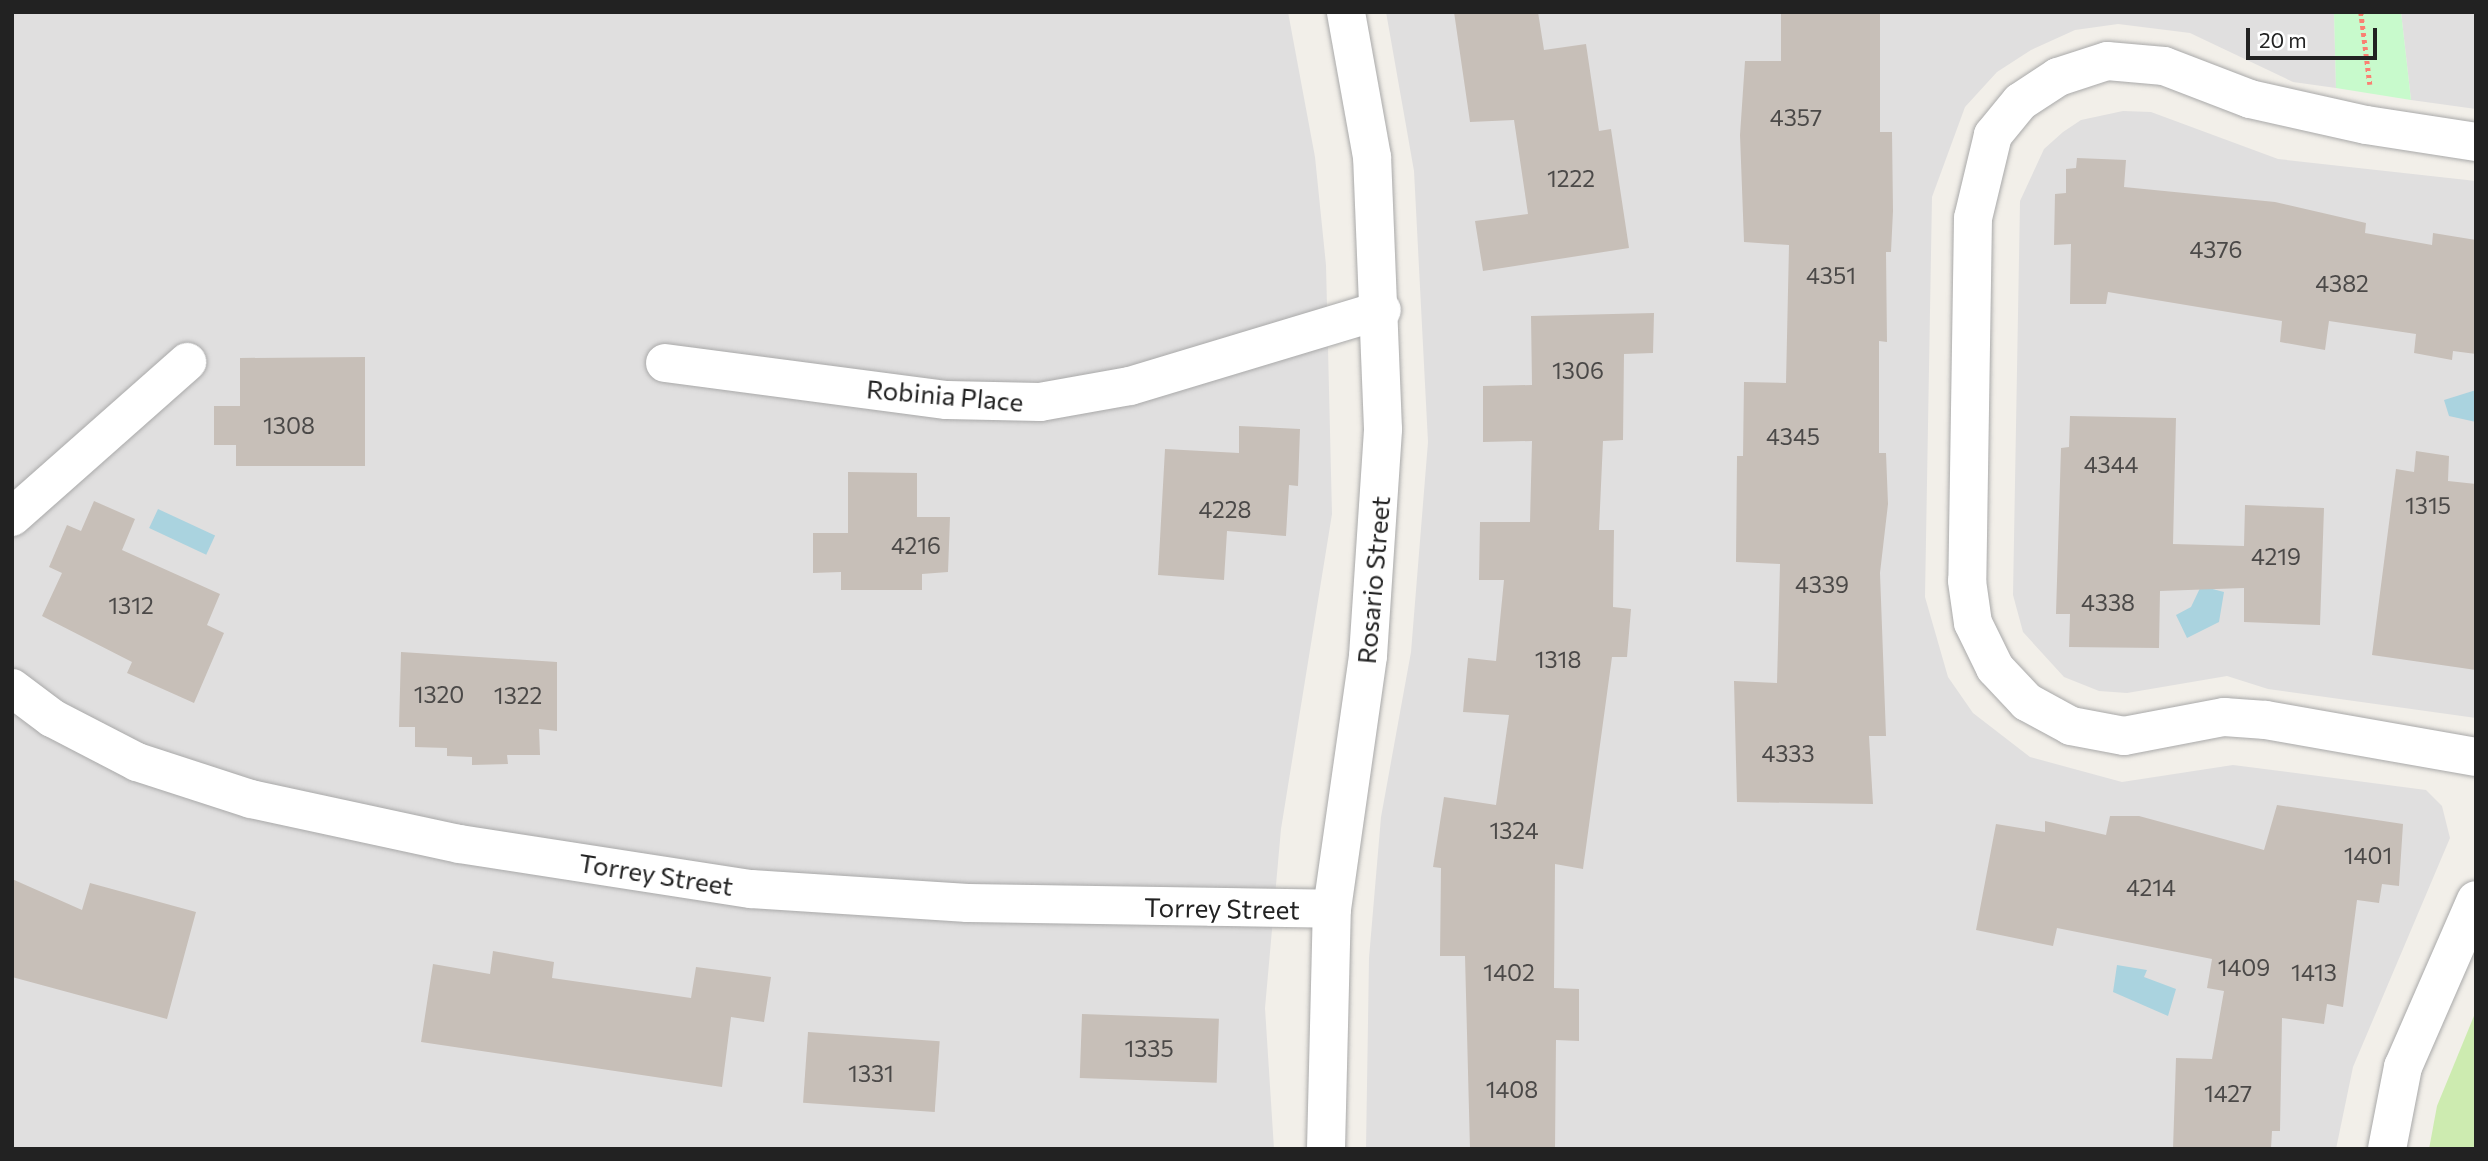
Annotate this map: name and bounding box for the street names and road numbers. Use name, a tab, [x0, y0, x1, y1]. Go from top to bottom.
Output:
street label: Robinia Place	[865, 373, 1025, 417]
street label: Rosario Street	[1350, 495, 1396, 665]
street label: Torrey Street	[577, 846, 735, 902]
street label: Torrey Street	[1144, 891, 1300, 925]

